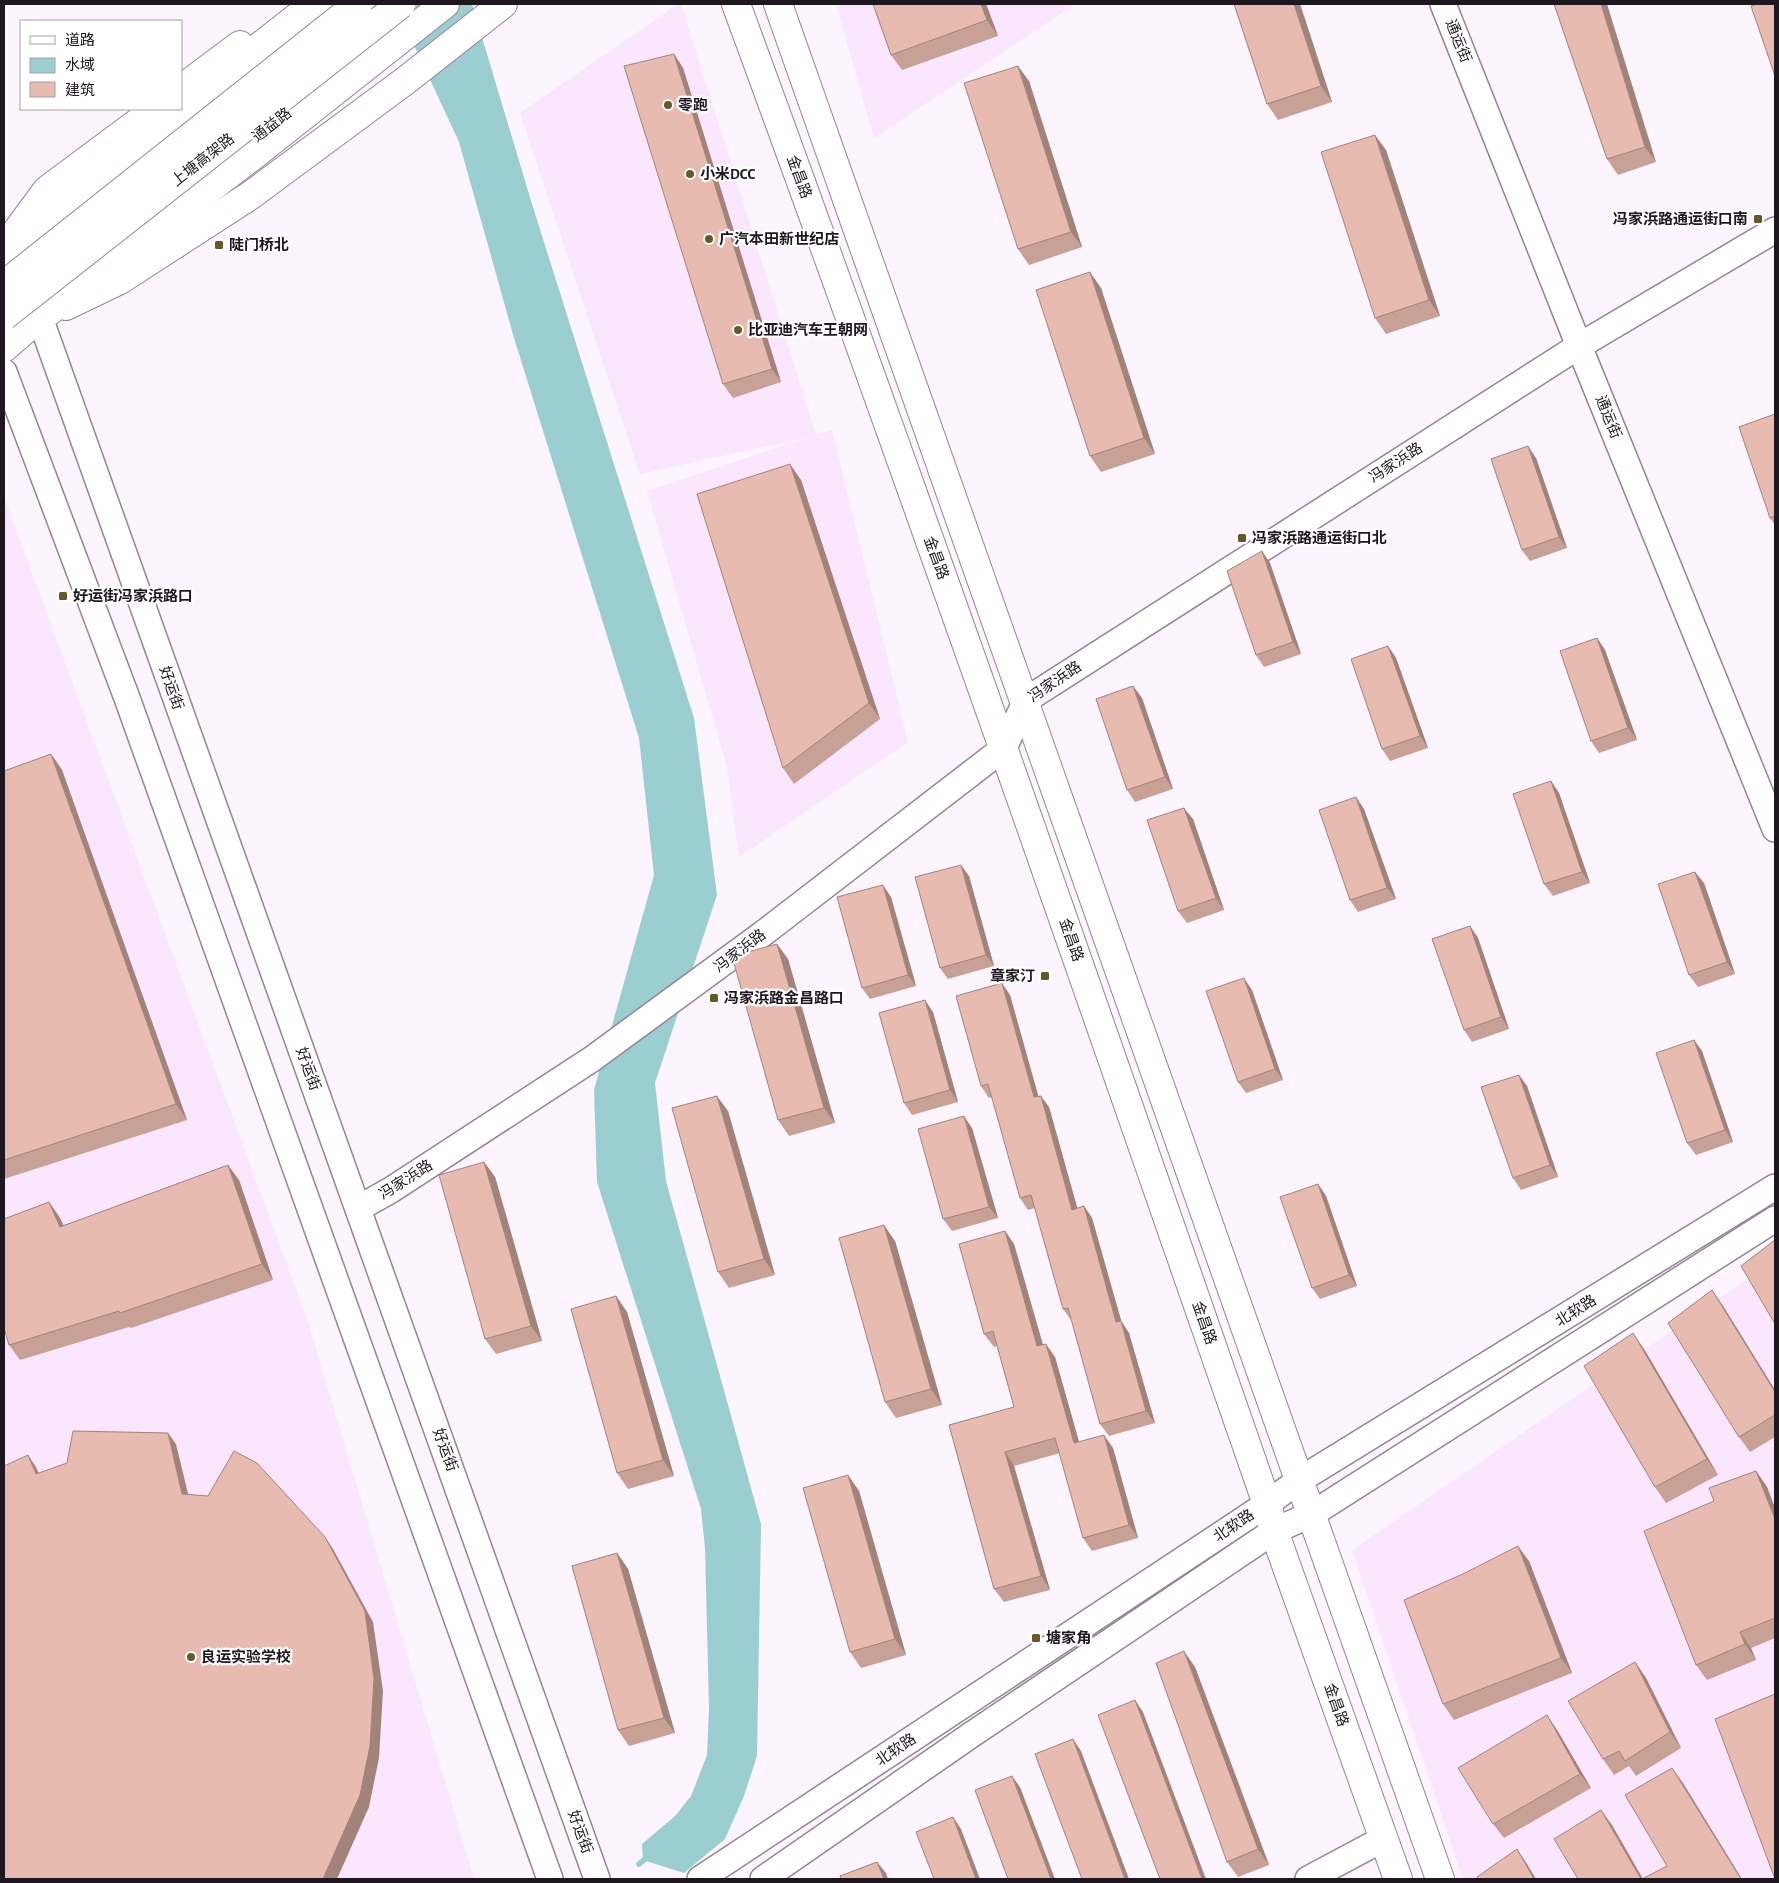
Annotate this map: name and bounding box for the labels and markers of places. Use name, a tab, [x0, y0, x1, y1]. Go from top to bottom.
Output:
place label: 零跑	[678, 97, 708, 113]
marker: 零跑	[662, 99, 674, 111]
place label: 小米DCC	[700, 166, 756, 182]
marker: 小米DCC	[684, 168, 696, 180]
place label: 冯家浜路通运街口南	[1613, 211, 1748, 227]
marker: 冯家浜路通运街口南	[1752, 213, 1764, 225]
place label: 广汽本田新世纪店	[719, 231, 839, 247]
marker: 广汽本田新世纪店	[703, 233, 715, 245]
place label: 陡门桥北	[229, 237, 289, 253]
marker: 陡门桥北	[213, 239, 225, 251]
place label: 比亚迪汽车王朝网	[748, 322, 868, 338]
marker: 比亚迪汽车王朝网	[732, 324, 744, 336]
place label: 冯家浜路通运街口北	[1252, 530, 1387, 546]
marker: 冯家浜路通运街口北	[1236, 532, 1248, 544]
place label: 好运街冯家浜路口	[73, 588, 193, 604]
marker: 好运街冯家浜路口	[57, 590, 69, 602]
place label: 章家汀	[990, 967, 1035, 984]
marker: 章家汀	[1039, 970, 1051, 982]
place label: 冯家浜路金昌路口	[724, 989, 844, 1006]
marker: 冯家浜路金昌路口	[708, 992, 720, 1004]
place label: 塘家角	[1046, 1629, 1091, 1646]
marker: 塘家角	[1030, 1632, 1042, 1644]
place label: 良运实验学校	[201, 1648, 291, 1665]
marker: 良运实验学校	[185, 1651, 197, 1663]

